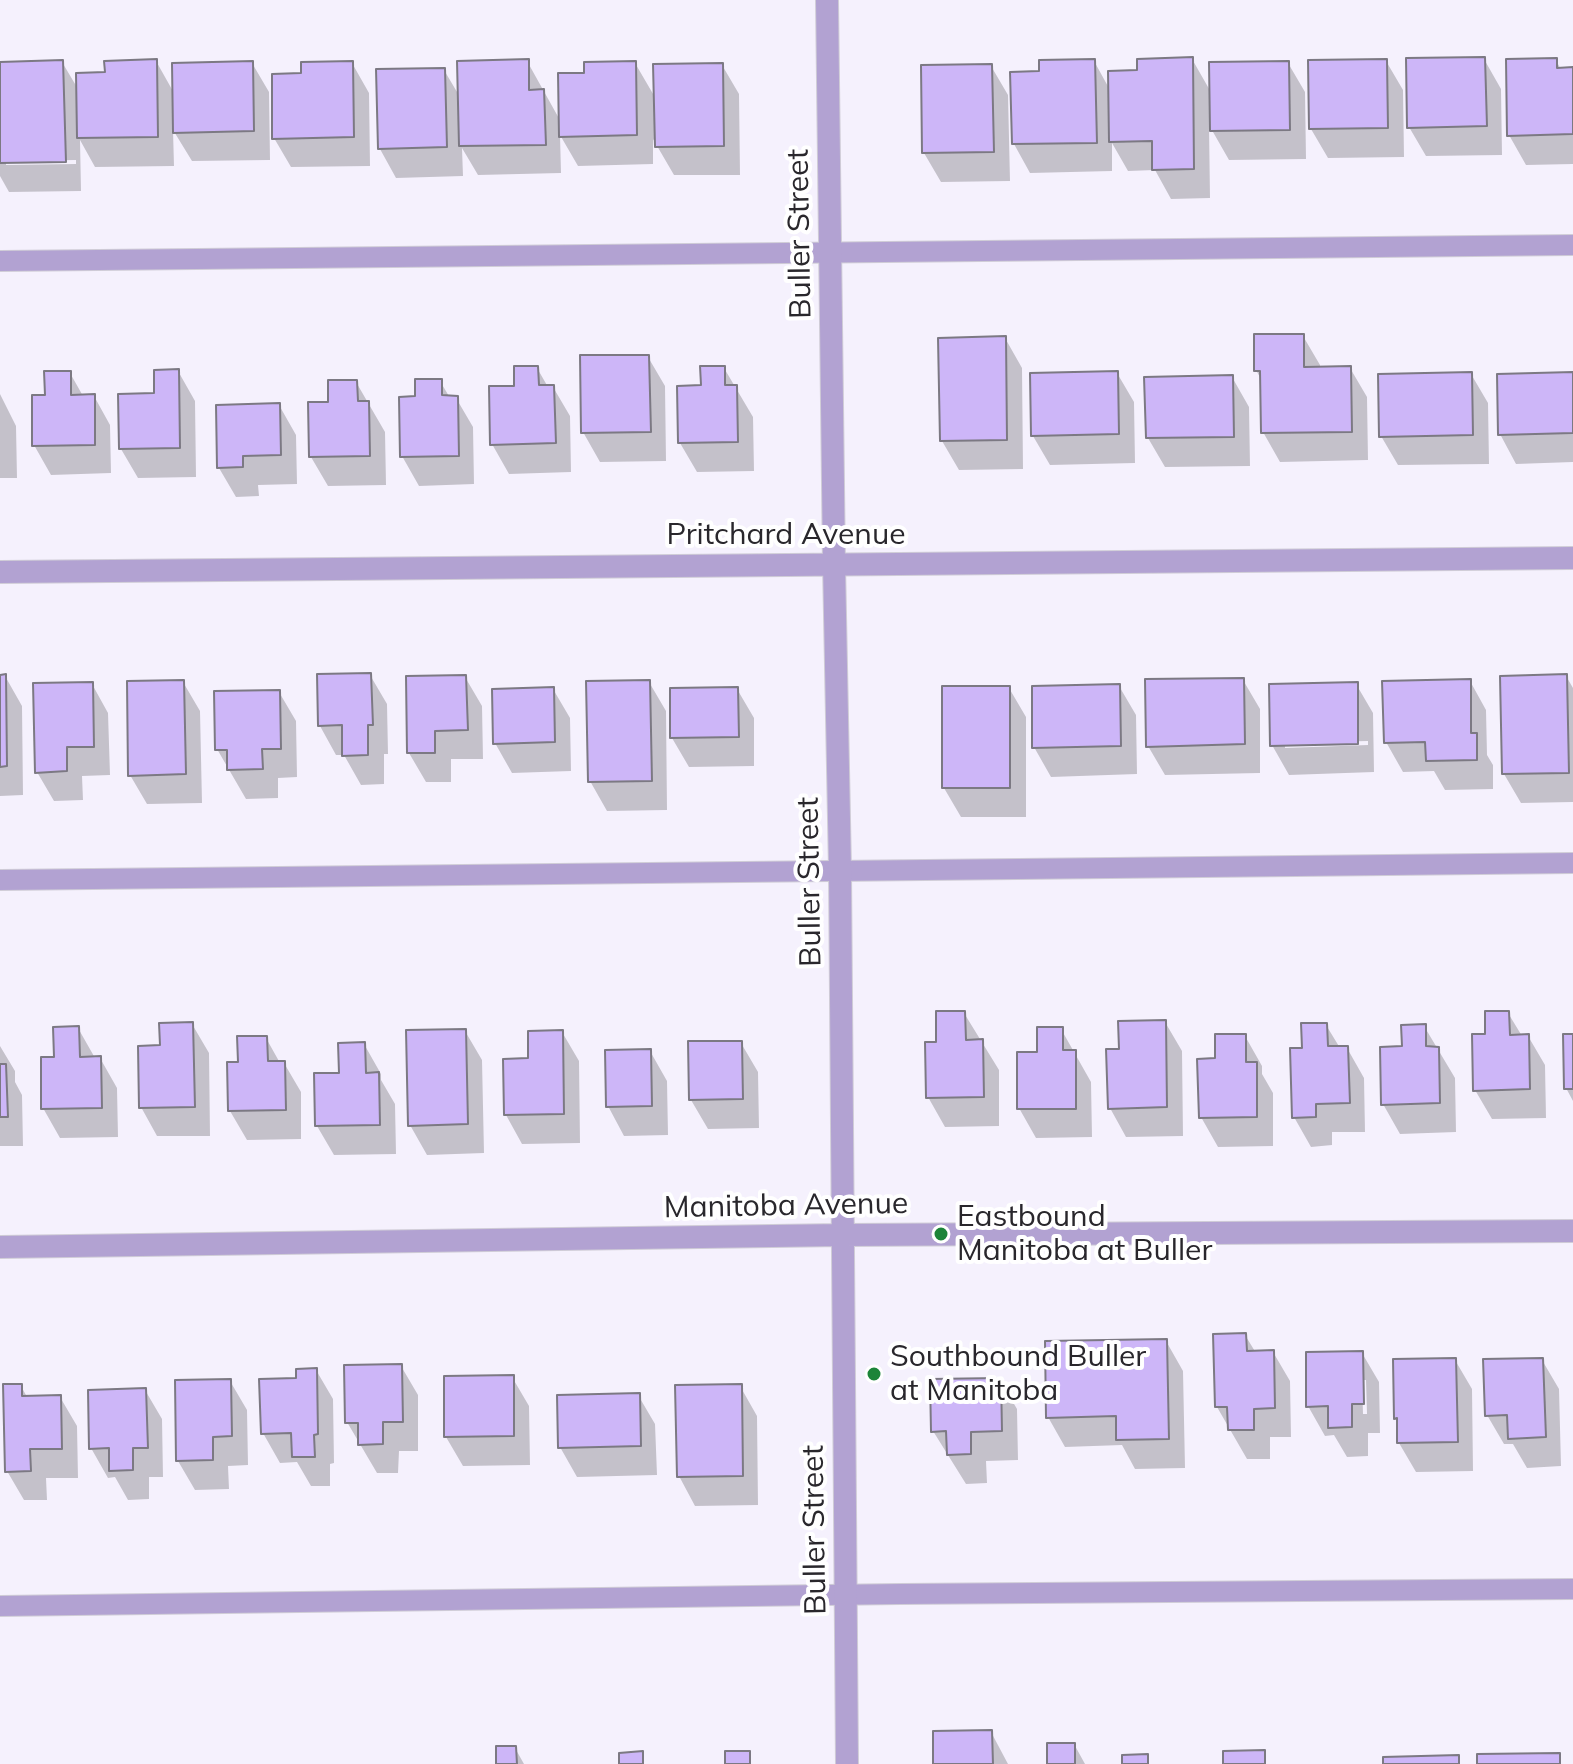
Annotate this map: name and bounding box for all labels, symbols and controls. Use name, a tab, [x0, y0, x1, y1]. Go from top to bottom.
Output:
street label: Buller Street	[781, 149, 819, 319]
street label: Pritchard Avenue	[666, 517, 906, 553]
street label: Buller Street	[791, 797, 829, 967]
street label: Manitoba Avenue	[664, 1186, 908, 1226]
place label: Eastbound Manitoba at Buller	[957, 1199, 1212, 1270]
marker: Eastbound Manitoba at Buller	[932, 1225, 950, 1243]
place label: Southbound Buller at Manitoba	[890, 1339, 1146, 1410]
marker: Southbound Buller at Manitoba	[865, 1365, 883, 1383]
street label: Buller Street	[796, 1445, 834, 1615]

